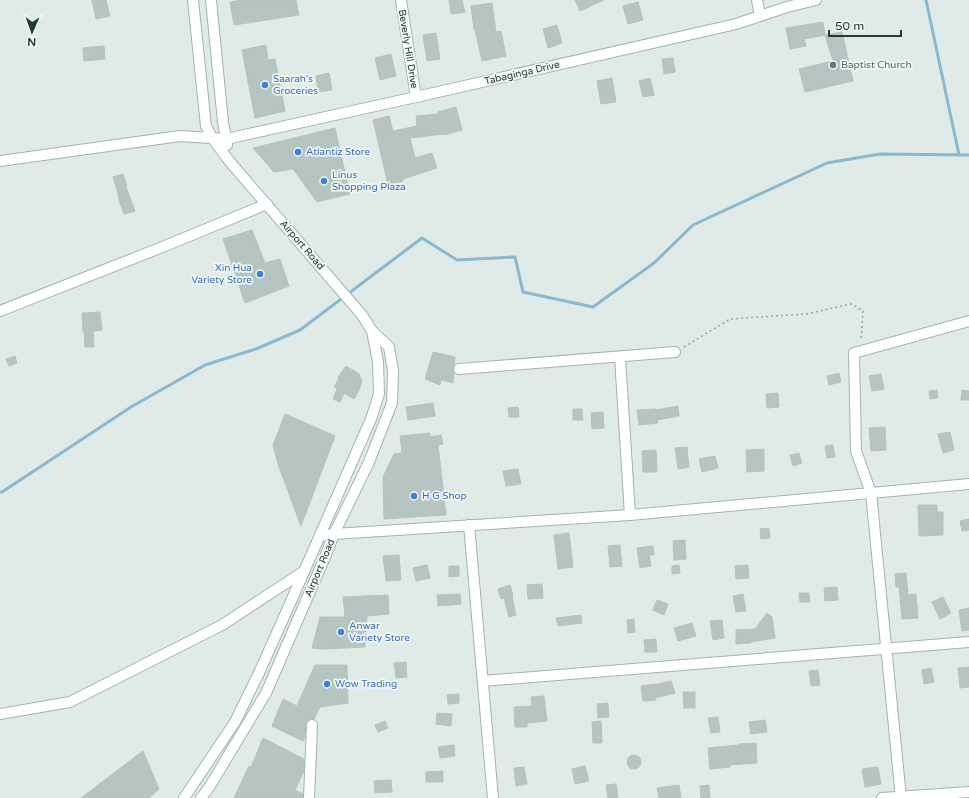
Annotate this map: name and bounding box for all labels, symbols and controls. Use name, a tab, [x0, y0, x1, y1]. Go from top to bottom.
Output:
street label: Beverly Hill Drive	[396, 9, 420, 90]
north arrow	[12, 12, 52, 52]
scale bar	[829, 12, 901, 38]
text: 50 m	[835, 19, 864, 33]
text: N	[27, 35, 36, 48]
street label: Tabaginga Drive	[483, 58, 561, 87]
place label: Baptist Church	[841, 59, 912, 71]
marker: Baptist Church	[828, 60, 838, 70]
place label: Saarah's Groceries	[273, 73, 318, 97]
marker: Saarah's Groceries	[260, 80, 270, 90]
place label: Atlantiz Store	[306, 146, 370, 158]
marker: Atlantiz Store	[293, 147, 303, 157]
place label: Linus Shopping Plaza	[332, 169, 406, 193]
marker: Linus Shopping Plaza	[319, 176, 329, 186]
street label: Airport Road	[277, 218, 327, 272]
place label: Xin Hua Variety Store	[191, 262, 252, 286]
marker: Xin Hua Variety Store	[255, 269, 265, 279]
place label: H G Shop	[422, 490, 467, 502]
marker: H G Shop	[409, 491, 419, 501]
street label: Airport Road	[302, 537, 338, 599]
place label: Anwar Variety Store	[349, 620, 410, 644]
marker: Anwar Variety Store	[336, 627, 346, 637]
place label: Wow Trading	[335, 678, 397, 690]
marker: Wow Trading	[322, 679, 332, 689]

